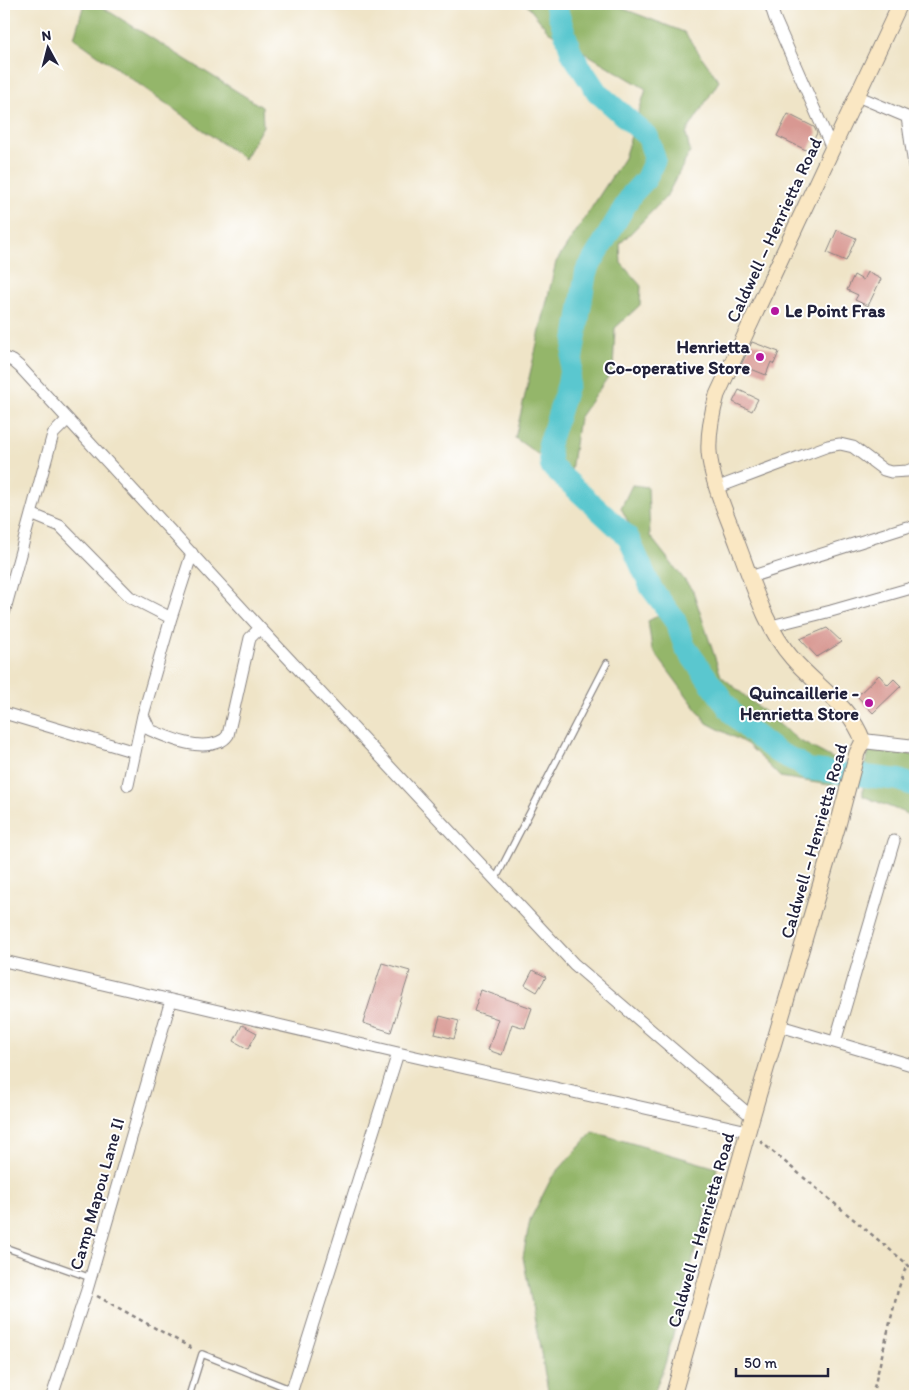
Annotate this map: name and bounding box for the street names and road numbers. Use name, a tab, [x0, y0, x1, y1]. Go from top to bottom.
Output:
street label: Caldwell – Henrietta Road	[721, 134, 827, 326]
street label: Caldwell – Henrietta Road	[776, 741, 852, 941]
street label: Camp Mapou Lane II	[65, 1115, 129, 1273]
street label: Caldwell – Henrietta Road	[663, 1130, 739, 1330]

